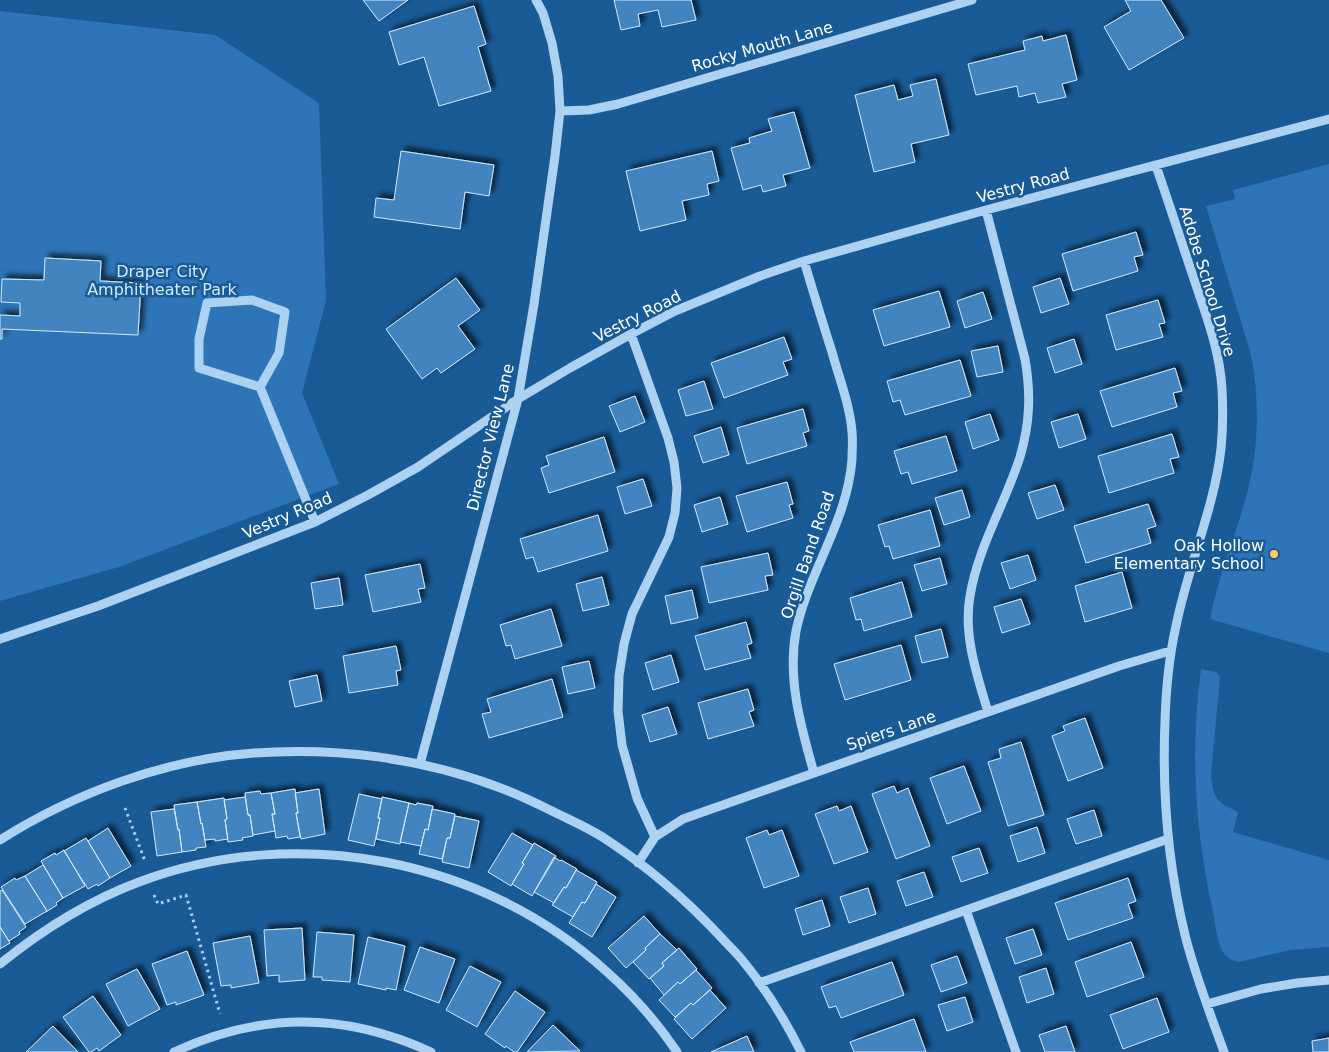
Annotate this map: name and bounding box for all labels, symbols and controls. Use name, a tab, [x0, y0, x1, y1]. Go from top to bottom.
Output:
street label: Rocky Mouth Lane	[689, 17, 835, 76]
street label: Vestry Road	[975, 164, 1072, 207]
street label: Adobe School Drive	[1176, 204, 1239, 359]
park label: Draper City Amphitheater Park	[87, 262, 238, 299]
street label: Vestry Road	[590, 286, 684, 347]
street label: Director View Lane	[463, 362, 518, 513]
street label: Vestry Road	[240, 488, 335, 543]
street label: Orgill Band Road	[777, 489, 838, 622]
place label: Oak Hollow Elementary School	[1114, 536, 1264, 573]
marker: Oak Hollow Elementary School	[1268, 548, 1280, 560]
street label: Spiers Lane	[844, 706, 938, 755]

